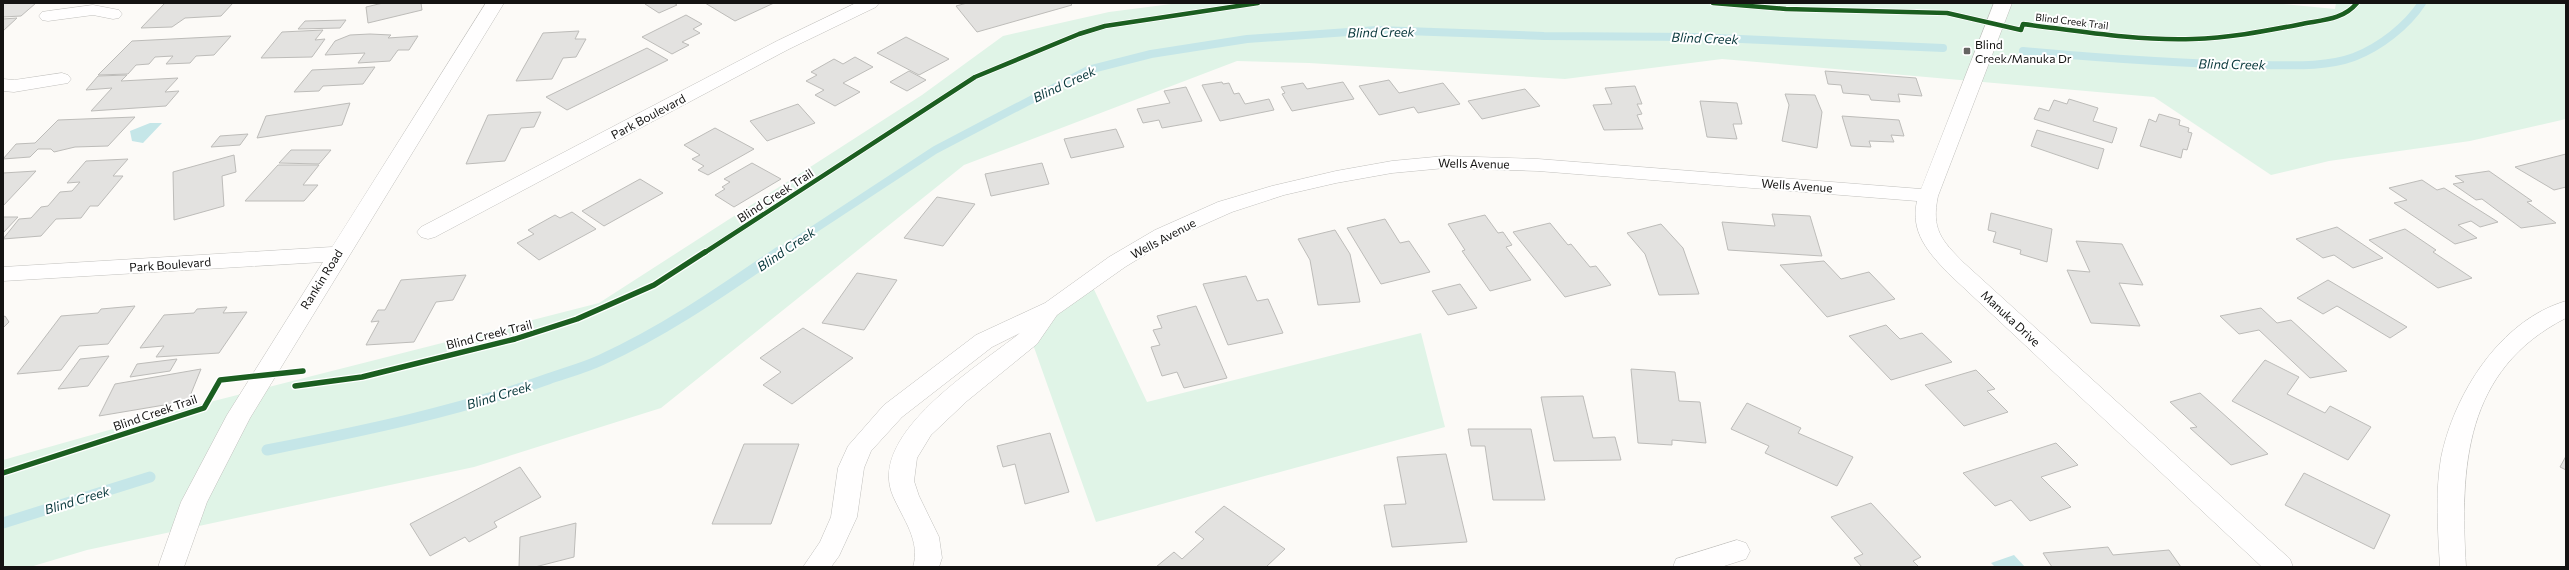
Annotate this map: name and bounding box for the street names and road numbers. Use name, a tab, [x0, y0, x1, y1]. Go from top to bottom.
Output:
street label: Blind Creek Trail	[2035, 11, 2109, 31]
street label: Park Boulevard	[608, 91, 688, 141]
street label: Wells Avenue	[1438, 155, 1510, 171]
street label: Blind Creek Trail	[734, 165, 816, 225]
street label: Wells Avenue	[1761, 176, 1833, 194]
street label: Wells Avenue	[1128, 215, 1198, 261]
street label: Rankin Road	[297, 246, 345, 312]
street label: Park Boulevard	[129, 254, 211, 274]
street label: Manuka Drive	[1979, 287, 2043, 349]
street label: Blind Creek Trail	[445, 317, 533, 351]
street label: Blind Creek Trail	[111, 391, 199, 433]

